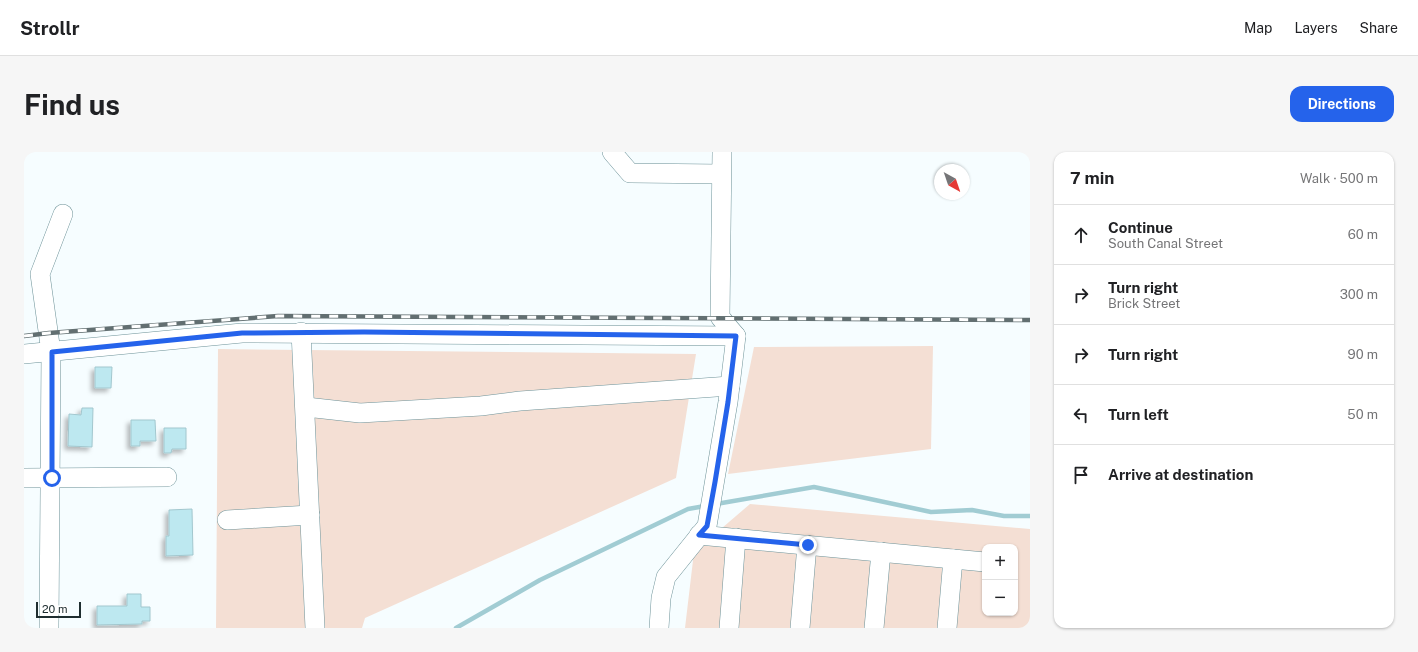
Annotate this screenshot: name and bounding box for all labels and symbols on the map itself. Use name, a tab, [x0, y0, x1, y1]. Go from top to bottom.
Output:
north arrow	[934, 164, 970, 200]
route start	[43, 469, 61, 487]
route end	[799, 536, 817, 554]
scale bar	[36, 600, 81, 619]

